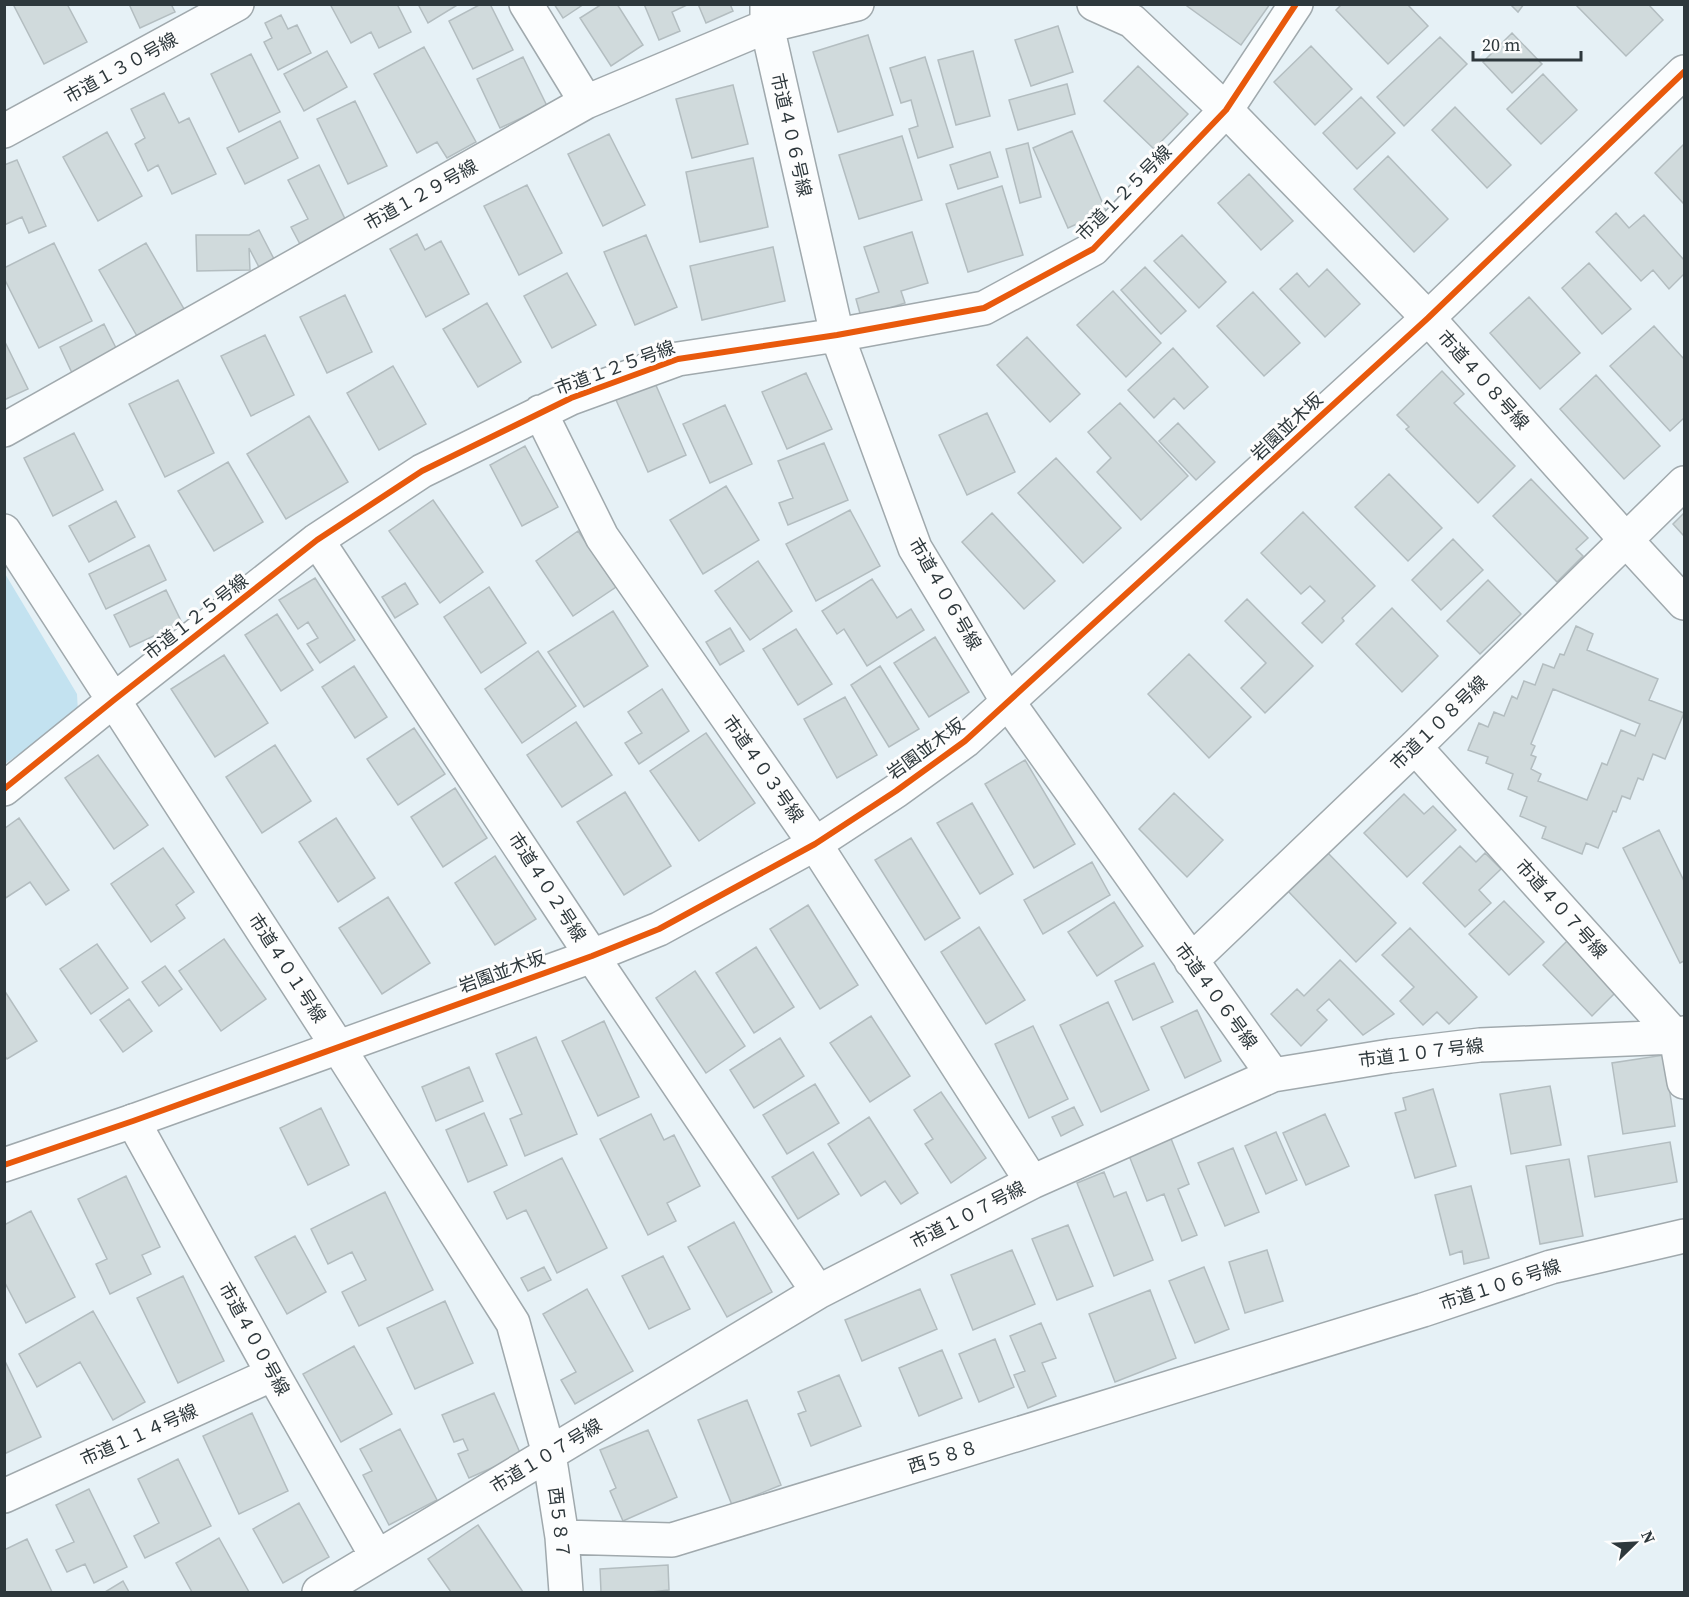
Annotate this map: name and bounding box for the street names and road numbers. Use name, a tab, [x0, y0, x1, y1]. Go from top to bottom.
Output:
street label: 市道１３０号線	[60, 26, 182, 109]
street label: 市道４０６号線	[765, 71, 818, 199]
street label: 市道１２５号線	[1070, 139, 1177, 246]
street label: 市道１２９号線	[360, 153, 482, 236]
street label: 市道４０８号線	[1432, 324, 1535, 435]
street label: 市道１２５号線	[551, 334, 678, 401]
street label: 岩園並木坂	[1245, 387, 1328, 466]
street label: 市道４０６号線	[903, 533, 988, 655]
street label: 市道１２５号線	[138, 568, 253, 665]
street label: 市道１０８号線	[1385, 670, 1493, 775]
street label: 市道４０３号線	[717, 710, 810, 827]
street label: 岩園並木坂	[882, 712, 969, 785]
street label: 市道４０２号線	[503, 827, 592, 946]
street label: 市道４０７号線	[1510, 853, 1613, 964]
street label: 市道４０１号線	[243, 908, 332, 1027]
street label: 市道４０６号線	[1169, 937, 1264, 1054]
street label: 岩園並木坂	[455, 944, 548, 999]
street label: 市道１０７号線	[1357, 1032, 1485, 1073]
street label: 市道１０７号線	[906, 1175, 1030, 1254]
street label: 市道１０６号線	[1436, 1253, 1564, 1316]
street label: 市道４００号線	[213, 1278, 296, 1400]
street label: 市道１１４号線	[76, 1397, 201, 1472]
street label: 市道１０７号線	[485, 1412, 606, 1499]
street label: 西５８８	[905, 1434, 981, 1479]
street label: 西５８７	[543, 1486, 576, 1560]

